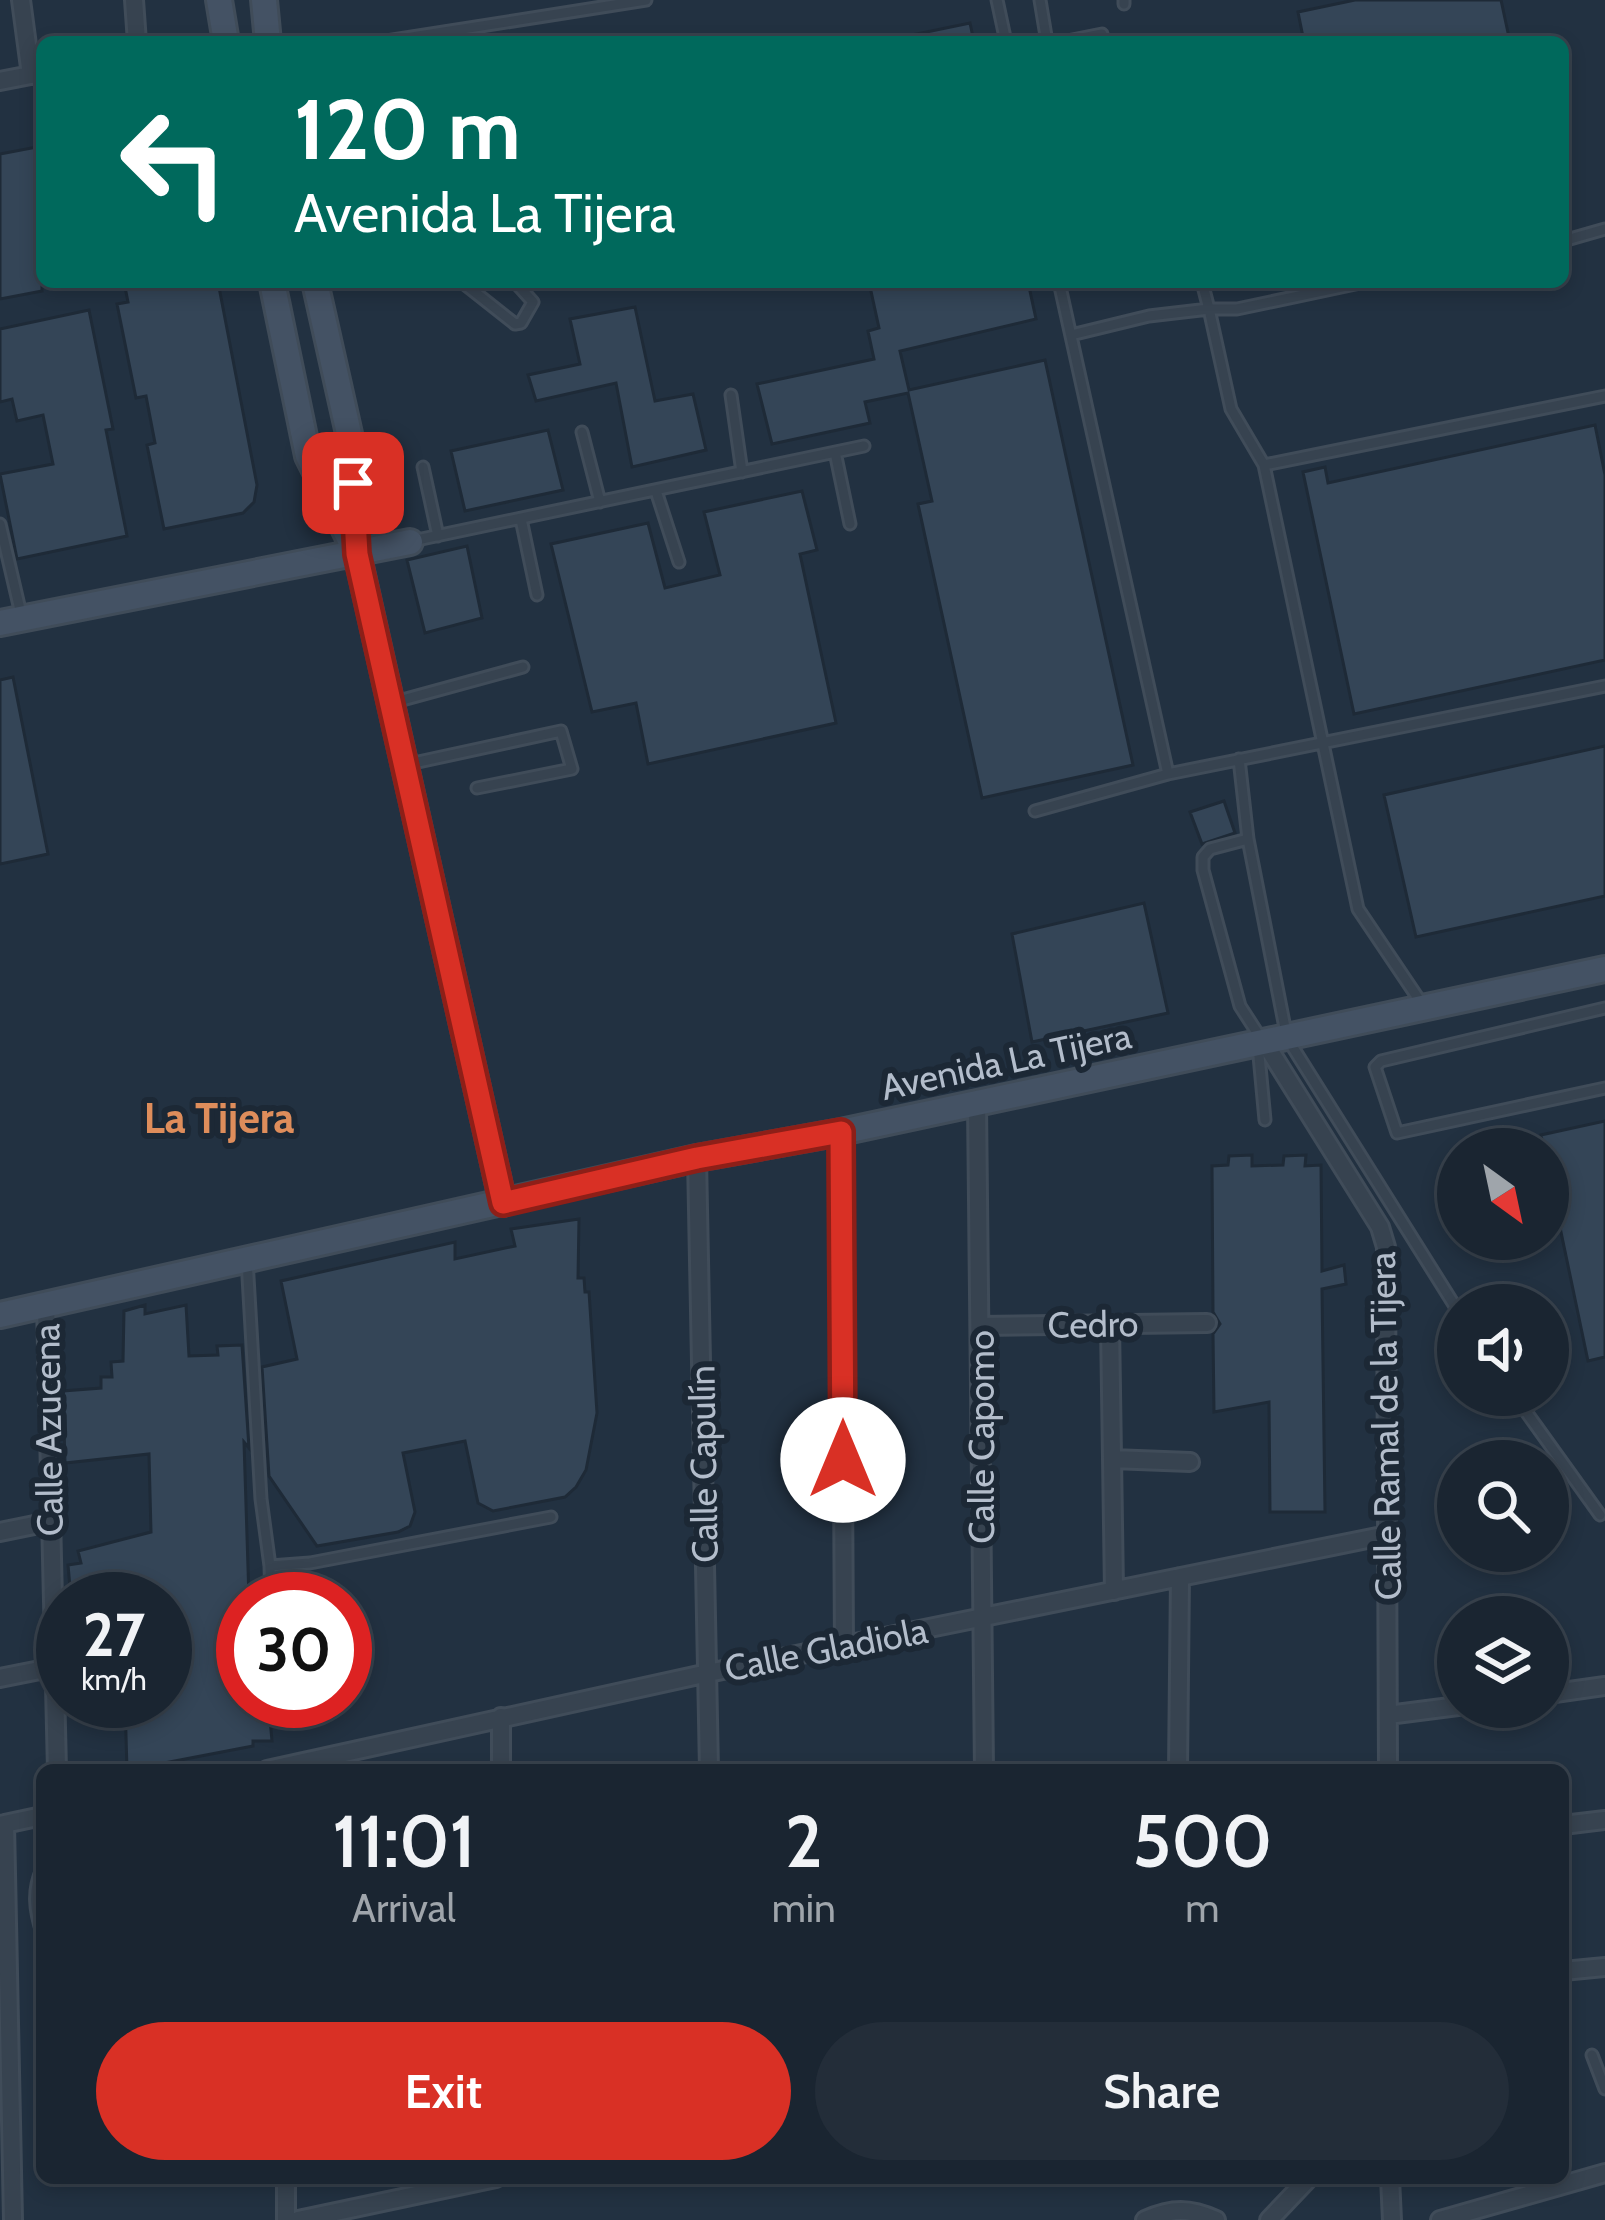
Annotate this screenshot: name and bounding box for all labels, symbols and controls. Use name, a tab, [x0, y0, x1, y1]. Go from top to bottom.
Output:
text: 120 m	[294, 78, 521, 180]
icon: left	[96, 84, 252, 240]
text: Avenida La Tijera	[294, 180, 675, 246]
pin	[302, 432, 404, 534]
icon: arrive	[320, 450, 386, 516]
street label: Avenida La Tijera	[877, 1013, 1135, 1109]
district label: La Tijera	[144, 1092, 294, 1144]
north arrow	[1437, 1128, 1569, 1260]
map controls	[1437, 1128, 1569, 1728]
street label: Calle Ramal de la Tijera	[1360, 1251, 1410, 1601]
button: sound	[1437, 1284, 1569, 1416]
street label: Cedro	[1047, 1301, 1139, 1347]
street label: Calle Azucena	[24, 1323, 72, 1537]
street label: Calle Capomo	[959, 1330, 1003, 1544]
street label: Calle Capulín	[679, 1365, 727, 1563]
position arrow	[780, 1397, 906, 1523]
button: search	[1437, 1440, 1569, 1572]
speed limit sign: 30	[216, 1572, 372, 1728]
button: layers	[1437, 1596, 1569, 1728]
text: 27	[83, 1598, 145, 1671]
street label: Calle Gladiola	[721, 1608, 931, 1690]
text: km/h	[81, 1661, 147, 1698]
text: 11:01	[333, 1798, 475, 1885]
text: 2	[785, 1798, 823, 1885]
text: 500	[1132, 1798, 1272, 1885]
text: Arrival	[352, 1884, 456, 1932]
text: min	[772, 1884, 836, 1932]
text: m	[1185, 1884, 1220, 1932]
button: Exit	[96, 2022, 791, 2160]
button: Share	[815, 2022, 1509, 2160]

